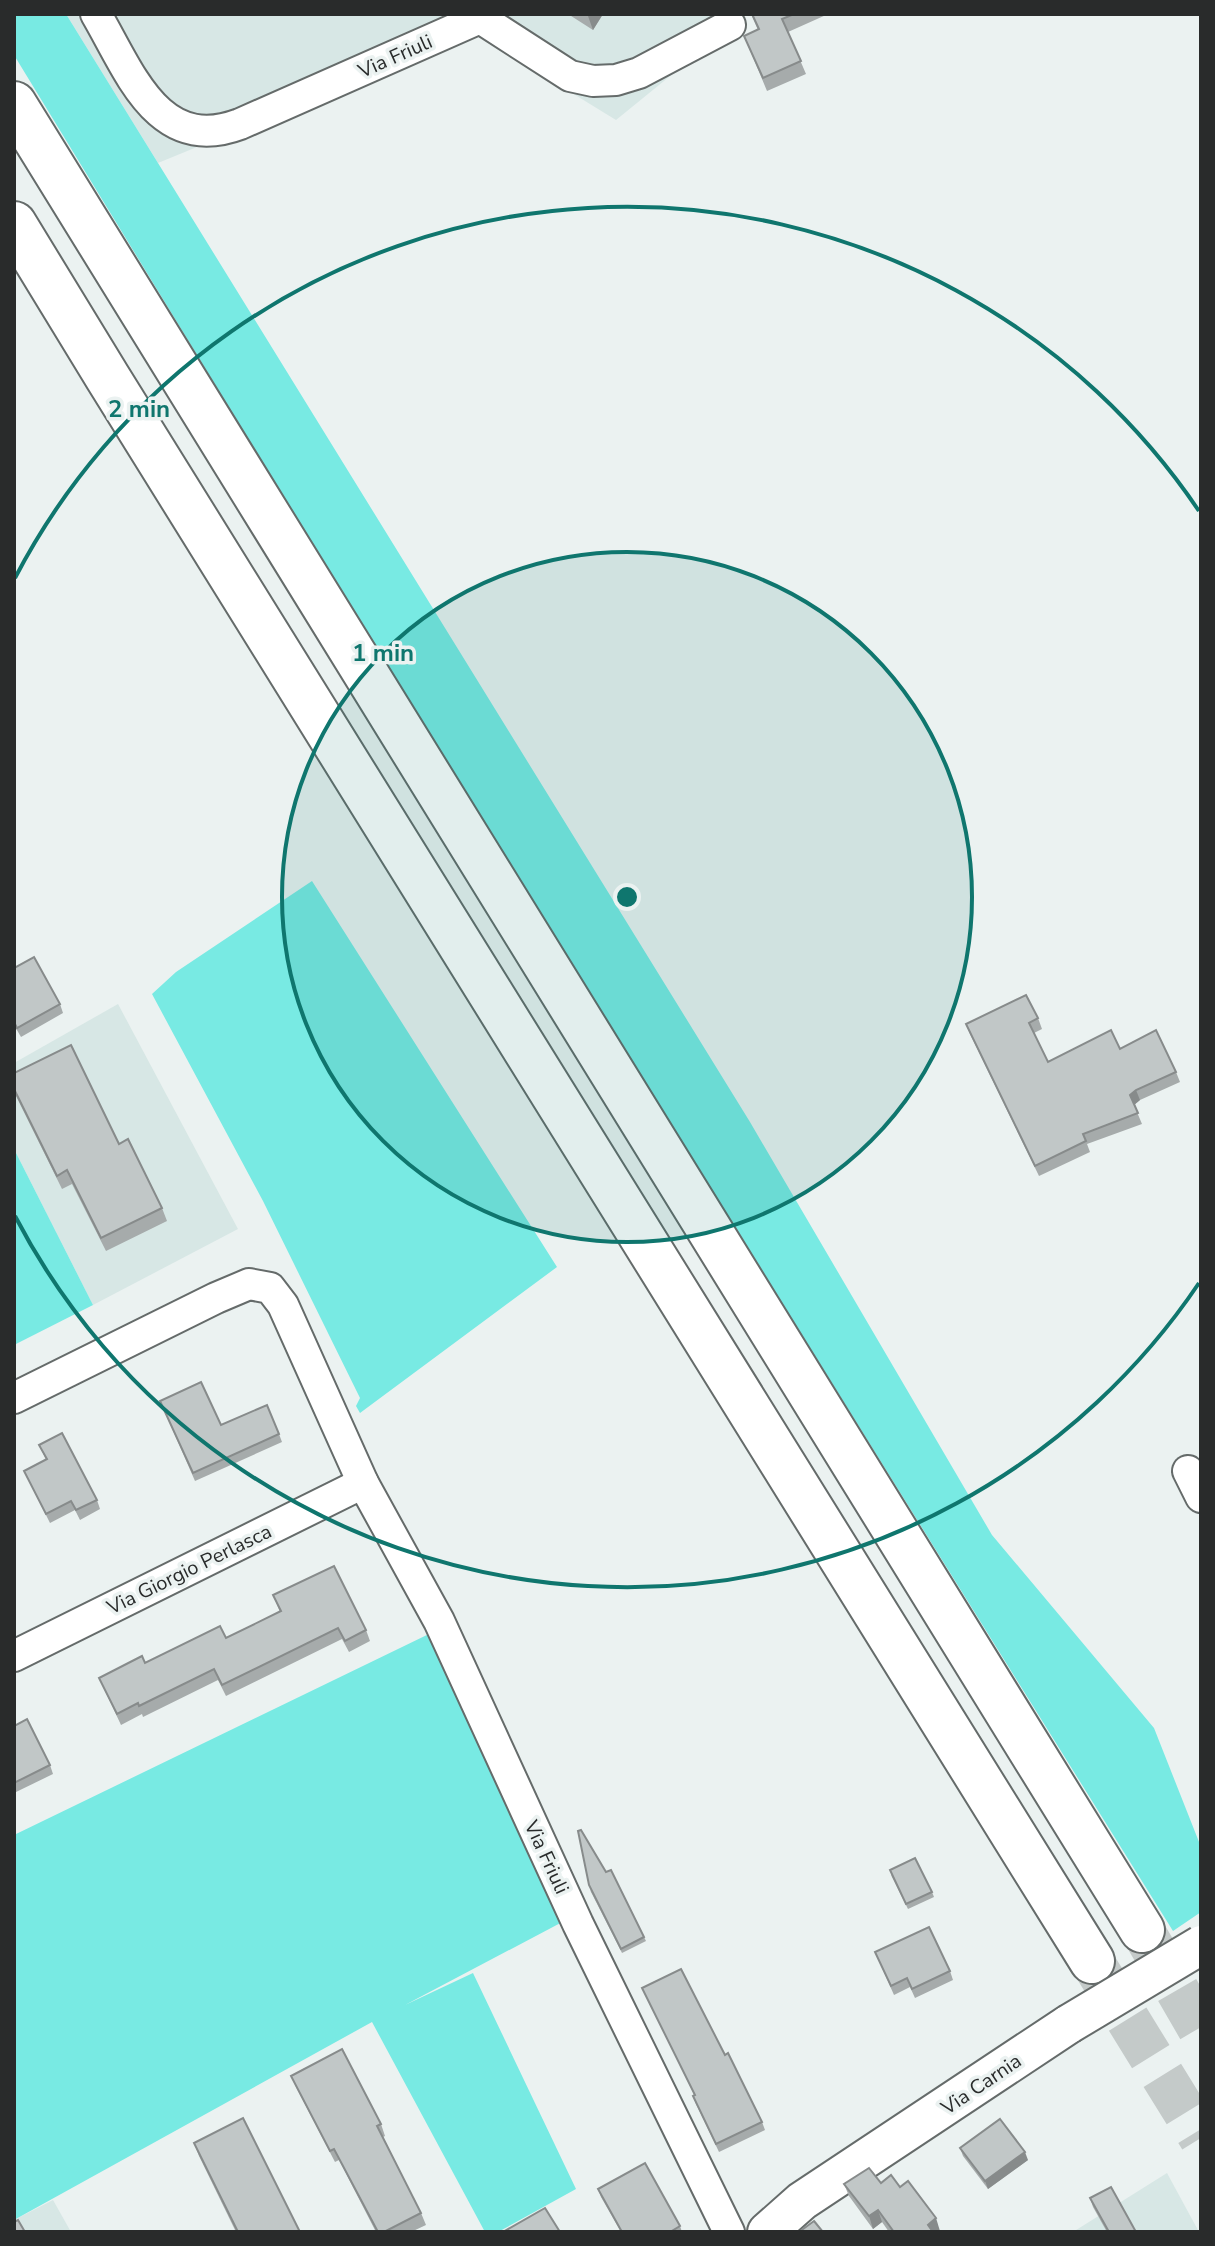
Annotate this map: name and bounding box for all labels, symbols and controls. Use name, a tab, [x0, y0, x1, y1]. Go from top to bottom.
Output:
street label: Via Friuli	[353, 28, 437, 85]
text: 2 min	[108, 393, 170, 425]
text: 1 min	[352, 637, 414, 669]
centre of rings	[613, 883, 641, 911]
street label: Via Giorgio Perlasca	[101, 1518, 276, 1621]
street label: Via Friuli	[517, 1815, 575, 1898]
street label: Via Carnia	[935, 2048, 1027, 2122]

